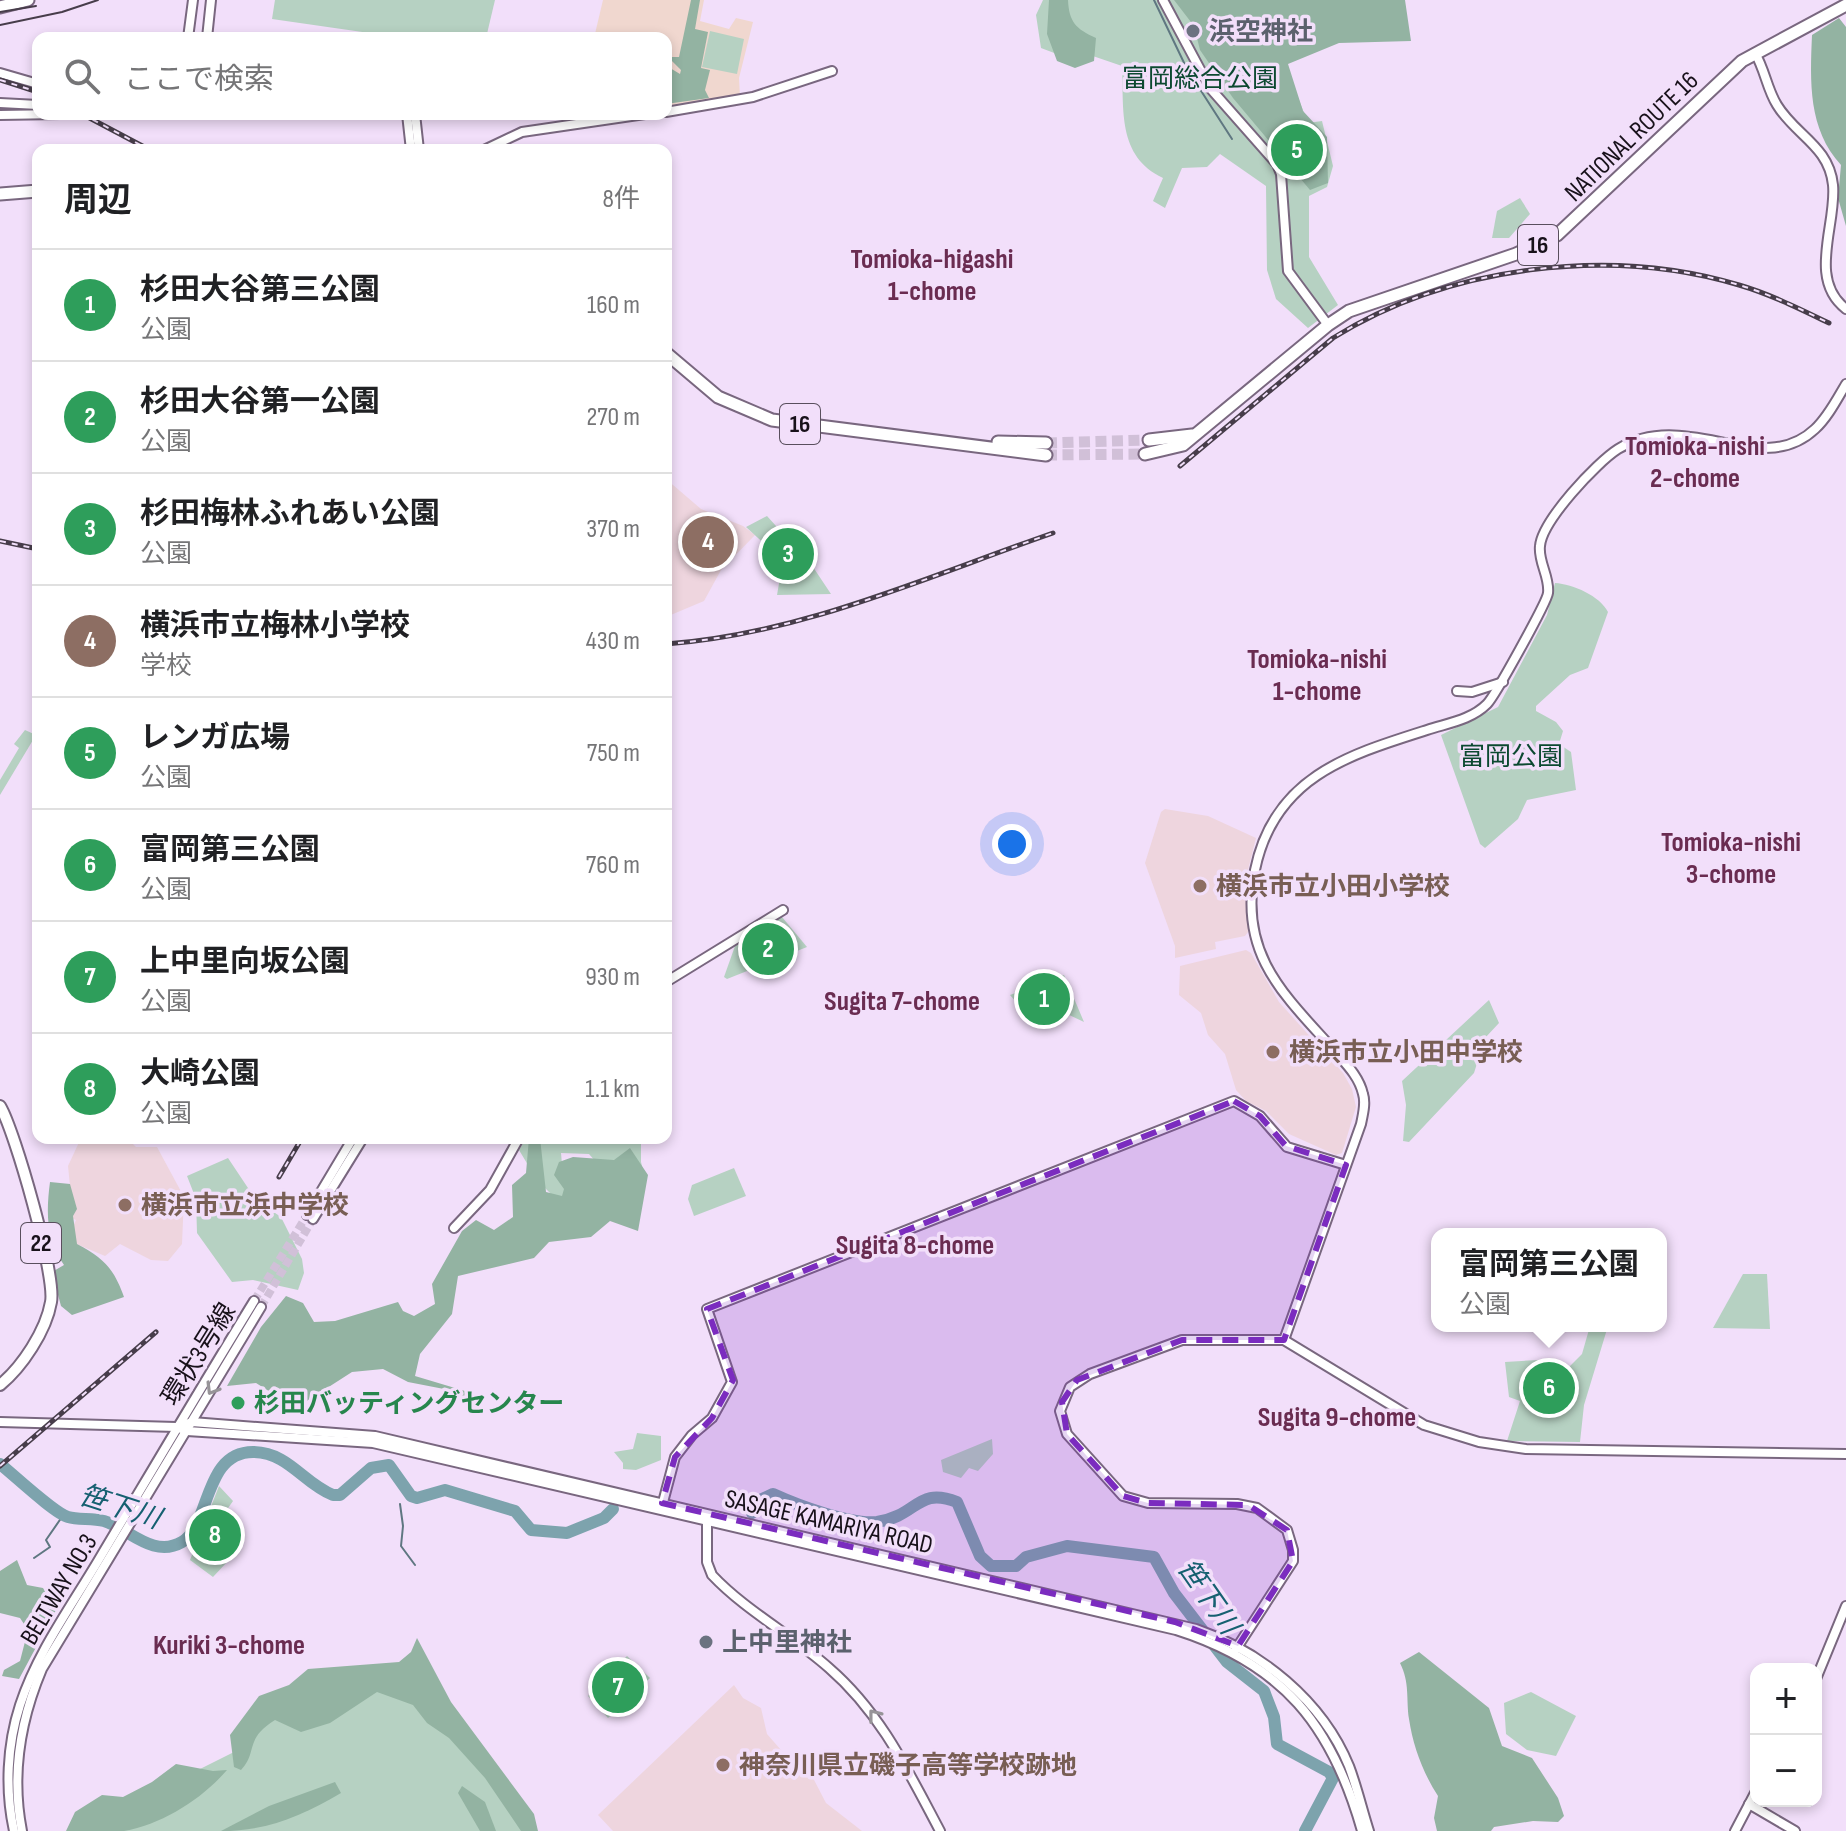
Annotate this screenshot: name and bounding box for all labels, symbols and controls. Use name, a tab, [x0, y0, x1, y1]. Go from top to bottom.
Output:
place label: 浜空神社	[1209, 17, 1313, 48]
marker: 浜空神社	[1184, 22, 1202, 40]
search box	[32, 32, 672, 120]
icon: search	[60, 54, 104, 98]
text: ここで検索	[124, 62, 274, 98]
park label: 富岡総合公園	[1122, 64, 1278, 95]
street label: NATIONAL ROUTE 16	[1559, 66, 1705, 208]
pin: 5	[1271, 120, 1323, 180]
text: 周辺	[64, 180, 132, 221]
text: 8件	[603, 184, 640, 215]
road number: 16	[1518, 225, 1558, 265]
district label: Tomioka-higashi 1-chome	[850, 243, 1014, 308]
text: 杉田大谷第三公園	[140, 272, 380, 308]
text: 1	[85, 290, 95, 321]
text: 160 m	[587, 290, 640, 321]
text: 公園	[140, 315, 192, 346]
text: 杉田大谷第一公園	[140, 384, 380, 420]
text: 2	[84, 402, 96, 433]
text: 270 m	[587, 402, 640, 433]
road number: 16	[780, 404, 820, 444]
text: 公園	[140, 427, 192, 458]
district label: Tomioka-nishi 2-chome	[1625, 430, 1765, 495]
text: 杉田梅林ふれあい公園	[140, 496, 440, 532]
pin: 4	[682, 512, 734, 572]
text: 3	[84, 514, 96, 545]
text: 370 m	[586, 514, 640, 545]
pin: 3	[762, 524, 814, 584]
text: 公園	[140, 539, 192, 570]
text: 横浜市立梅林小学校	[140, 608, 410, 644]
text: 4	[84, 626, 96, 657]
text: 430 m	[586, 626, 640, 657]
district label: Tomioka-nishi 1-chome	[1247, 643, 1387, 708]
text: 学校	[140, 651, 192, 682]
text: レンガ広場	[140, 720, 290, 756]
text: 5	[84, 738, 96, 769]
text: 750 m	[587, 738, 640, 769]
park label: 富岡公園	[1459, 742, 1563, 773]
text: 公園	[140, 763, 192, 794]
your location	[992, 824, 1032, 864]
district label: Tomioka-nishi 3-chome	[1661, 826, 1801, 891]
text: 富岡第三公園	[140, 832, 320, 868]
text: 6	[84, 850, 96, 881]
text: 760 m	[586, 850, 640, 881]
place label: 横浜市立小田小学校	[1216, 872, 1450, 903]
text: 公園	[140, 875, 192, 906]
marker: 横浜市立小田小学校	[1191, 877, 1209, 895]
pin: 2	[742, 919, 794, 979]
text: 上中里向坂公園	[140, 944, 350, 980]
text: 7	[84, 962, 96, 993]
text: 930 m	[585, 962, 640, 993]
pin: 1	[1018, 969, 1070, 1029]
district label: Sugita 7-chome	[824, 985, 980, 1018]
text: 公園	[140, 987, 192, 1018]
place label: 横浜市立小田中学校	[1289, 1038, 1523, 1069]
marker: 横浜市立小田中学校	[1264, 1043, 1282, 1061]
text: 大崎公園	[140, 1056, 260, 1092]
text: 8	[84, 1074, 96, 1105]
text: 1.1 km	[585, 1074, 640, 1105]
text: 公園	[140, 1099, 192, 1130]
place label: 横浜市立浜中学校	[141, 1191, 349, 1222]
marker: 横浜市立浜中学校	[116, 1196, 134, 1214]
road number: 22	[21, 1223, 61, 1263]
popup	[1431, 1228, 1667, 1332]
district label: Sugita 8-chome	[836, 1229, 994, 1262]
text: 富岡第三公園	[1459, 1247, 1639, 1283]
text: 公園	[1459, 1290, 1511, 1321]
street label: 環状3号線	[156, 1298, 243, 1412]
pin: 6	[1523, 1358, 1575, 1418]
one-way arrow	[206, 1380, 222, 1395]
place label: 杉田バッティングセンター	[254, 1389, 564, 1420]
marker: 杉田バッティングセンター	[229, 1394, 247, 1412]
district label: Sugita 9-chome	[1258, 1401, 1416, 1434]
water label: 笹下川	[74, 1479, 167, 1537]
street label: SASAGE KAMARIYA ROAD	[722, 1483, 936, 1561]
pin: 8	[189, 1505, 241, 1565]
street label: BELTWAY NO.3	[14, 1529, 104, 1651]
water label: 笹下川	[1170, 1553, 1247, 1643]
place label: 上中里神社	[722, 1628, 852, 1659]
district label: Kuriki 3-chome	[153, 1629, 305, 1662]
marker: 上中里神社	[697, 1633, 715, 1651]
pin: 7	[592, 1657, 644, 1717]
map controls	[1750, 1663, 1822, 1807]
button: +	[1750, 1663, 1822, 1735]
one-way arrow	[869, 1709, 883, 1724]
button: −	[1750, 1735, 1822, 1807]
place label: 神奈川県立磯子高等学校跡地	[739, 1751, 1077, 1782]
marker: 神奈川県立磯子高等学校跡地	[714, 1756, 732, 1774]

